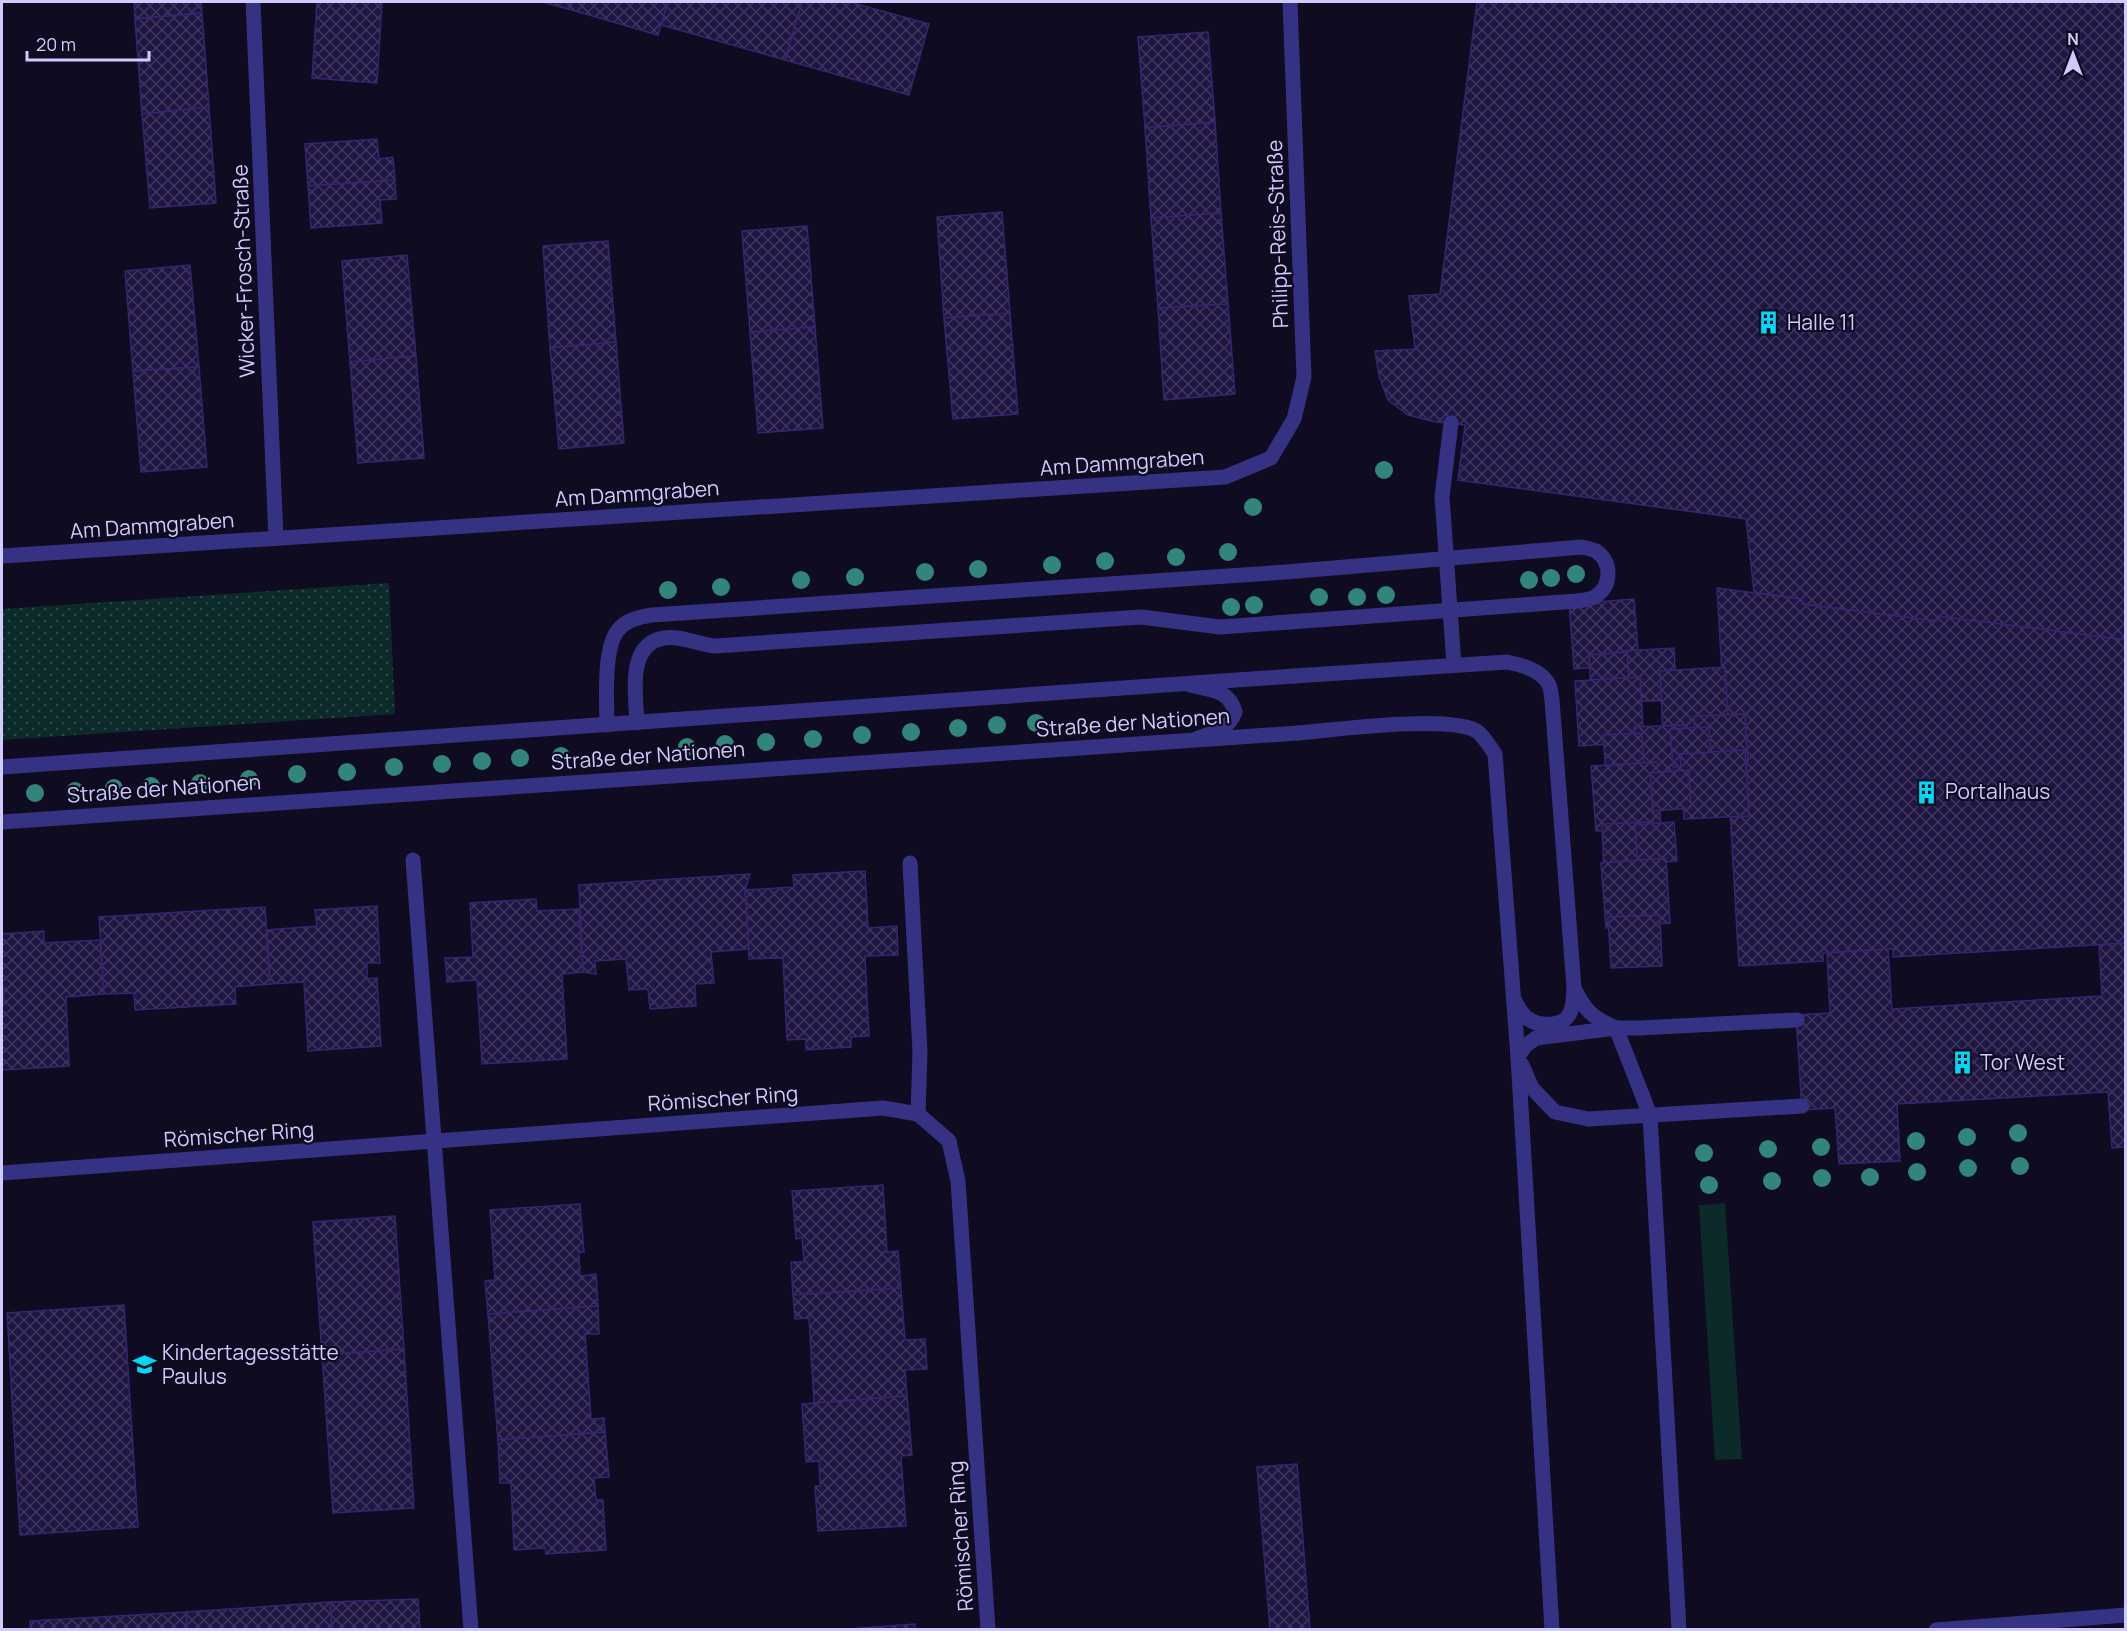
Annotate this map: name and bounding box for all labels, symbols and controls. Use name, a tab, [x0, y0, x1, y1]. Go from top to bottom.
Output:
scale bar	[27, 24, 148, 62]
north arrow	[2043, 24, 2103, 84]
text: N	[2067, 28, 2079, 50]
text: 20 m	[36, 32, 76, 56]
street label: Philipp-Reis-Straße	[1260, 139, 1294, 329]
street label: Wicker-Frosch-Straße	[225, 164, 261, 378]
place label: Halle 11	[1787, 308, 1856, 336]
building icon: Halle 11	[1756, 310, 1782, 336]
street label: Am Dammgraben	[1039, 442, 1205, 482]
street label: Am Dammgraben	[554, 473, 720, 513]
street label: Am Dammgraben	[69, 505, 235, 545]
street label: Straße der Nationen	[1035, 701, 1231, 743]
street label: Straße der Nationen	[550, 734, 746, 776]
street label: Straße der Nationen	[66, 767, 262, 809]
place label: Portalhaus	[1945, 777, 2050, 805]
building icon: Portalhaus	[1914, 779, 1940, 805]
place label: Tor West	[1980, 1048, 2065, 1076]
building icon: Tor West	[1949, 1050, 1975, 1076]
street label: Römischer Ring	[647, 1079, 799, 1117]
street label: Römischer Ring	[163, 1115, 315, 1153]
place label: Kindertagesstätte Paulus	[162, 1338, 339, 1390]
school or university icon: Kindertagesstätte Paulus	[131, 1352, 157, 1378]
street label: Römischer Ring	[941, 1460, 979, 1612]

